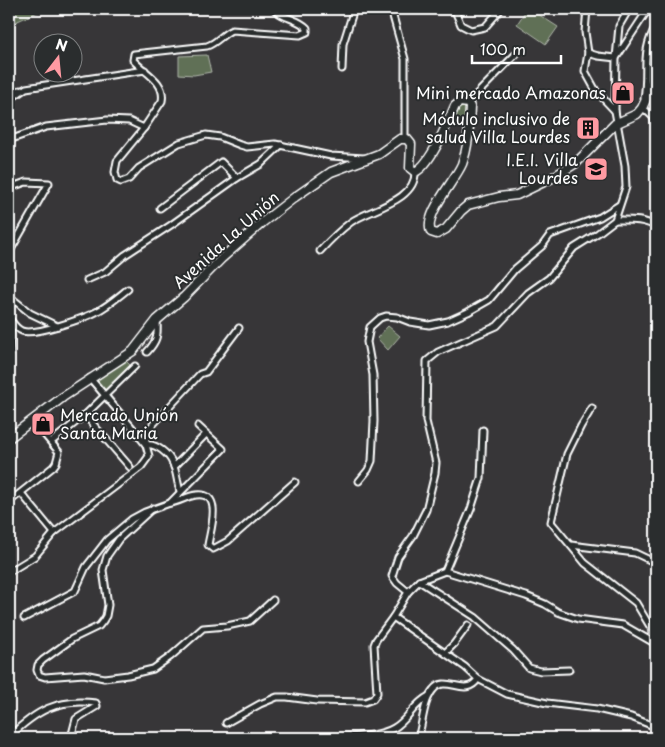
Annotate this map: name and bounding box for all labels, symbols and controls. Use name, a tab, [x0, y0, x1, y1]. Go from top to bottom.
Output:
north arrow	[32, 32, 82, 82]
scale bar	[472, 32, 561, 64]
text: N	[53, 33, 70, 57]
text: 100 m	[480, 37, 526, 60]
place label: Mini mercado Amazonas	[416, 80, 606, 104]
shop icon: Mini mercado Amazonas	[610, 80, 636, 106]
place label: Módulo inclusivo de salud Villa Lourdes	[422, 106, 570, 148]
building icon: Módulo inclusivo de salud Villa Lourdes	[575, 115, 601, 141]
place label: I.E.I. Villa Lourdes	[506, 147, 578, 189]
school or university icon: I.E.I. Villa Lourdes	[583, 156, 609, 182]
street label: Avenida La Unión	[167, 185, 284, 294]
place label: Mercado Unión Santa Maria	[60, 402, 178, 444]
shop icon: Mercado Unión Santa Maria	[30, 411, 56, 437]

